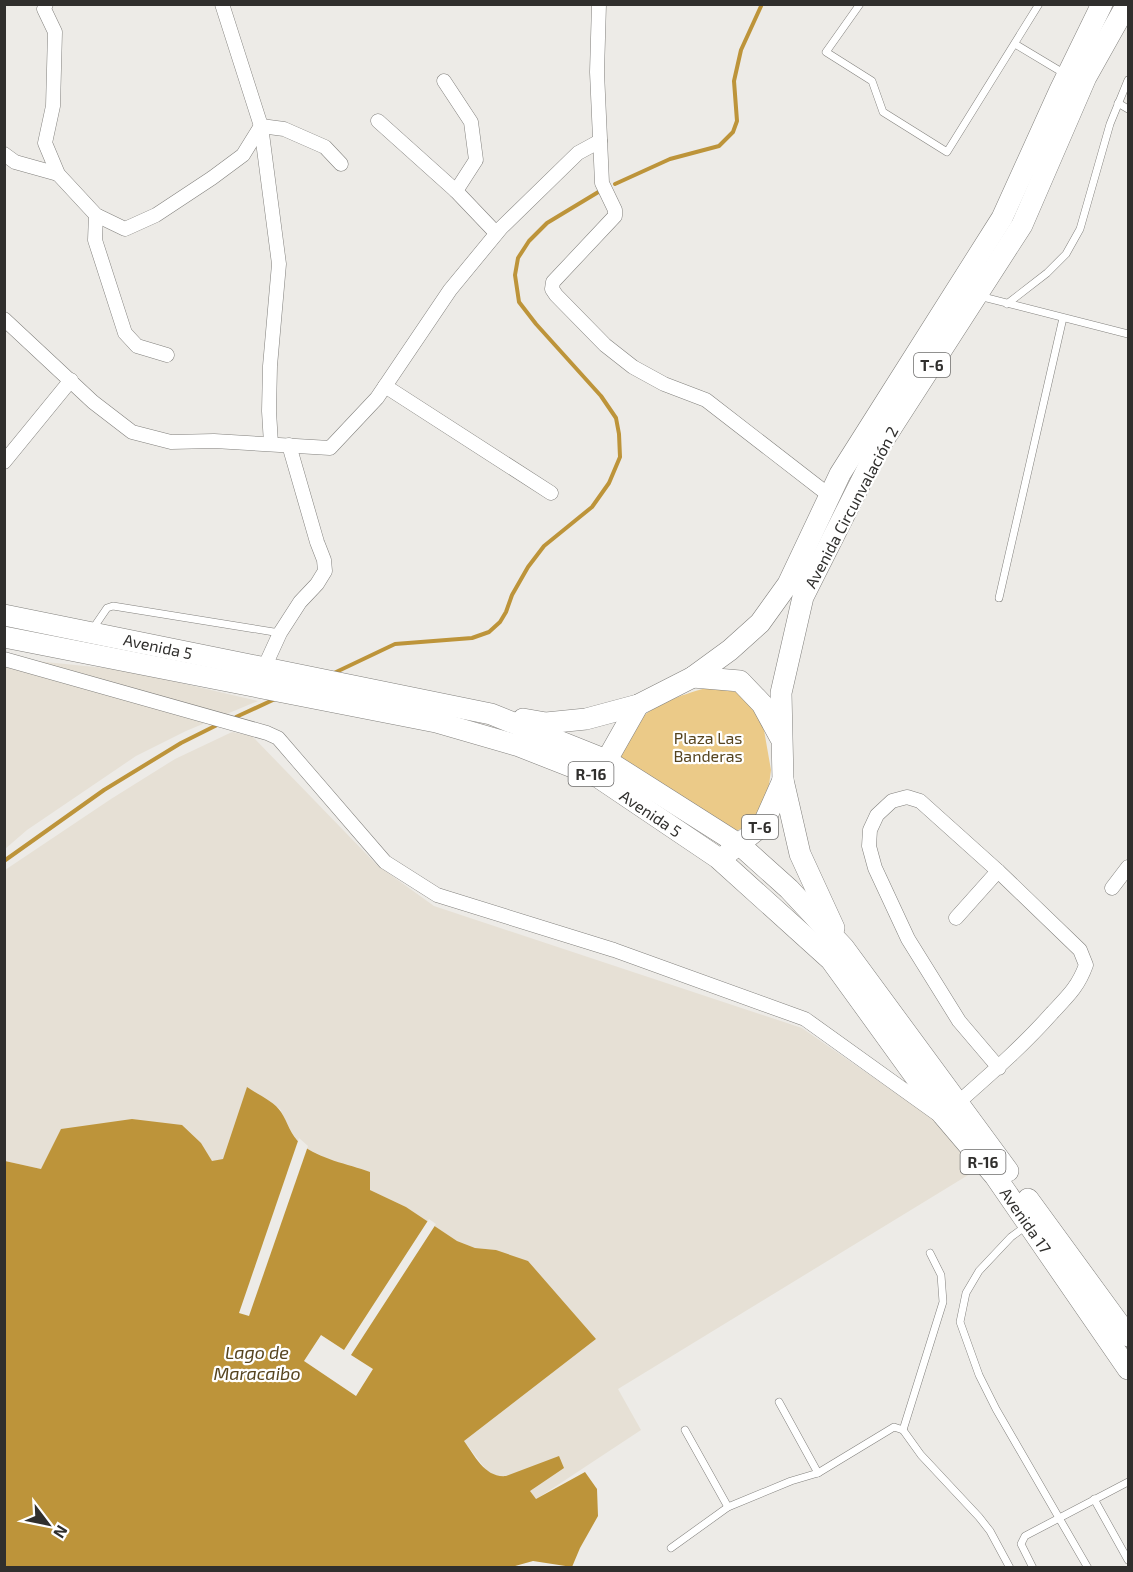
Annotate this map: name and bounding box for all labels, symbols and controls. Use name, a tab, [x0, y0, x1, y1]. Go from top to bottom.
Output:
road number: T-6	[914, 353, 950, 377]
street label: Avenida Circunvalación 2	[800, 423, 902, 591]
street label: Avenida 5	[122, 629, 194, 663]
park label: Plaza Las Banderas	[673, 728, 743, 765]
road number: R-16	[568, 762, 614, 786]
street label: Avenida 5	[617, 786, 685, 840]
road number: T-6	[742, 815, 778, 839]
road number: R-16	[960, 1150, 1006, 1174]
street label: Avenida 17	[996, 1183, 1056, 1257]
water label: Lago de Maracaibo	[213, 1341, 301, 1384]
north arrow	[18, 1494, 78, 1554]
text: N	[50, 1522, 72, 1542]

